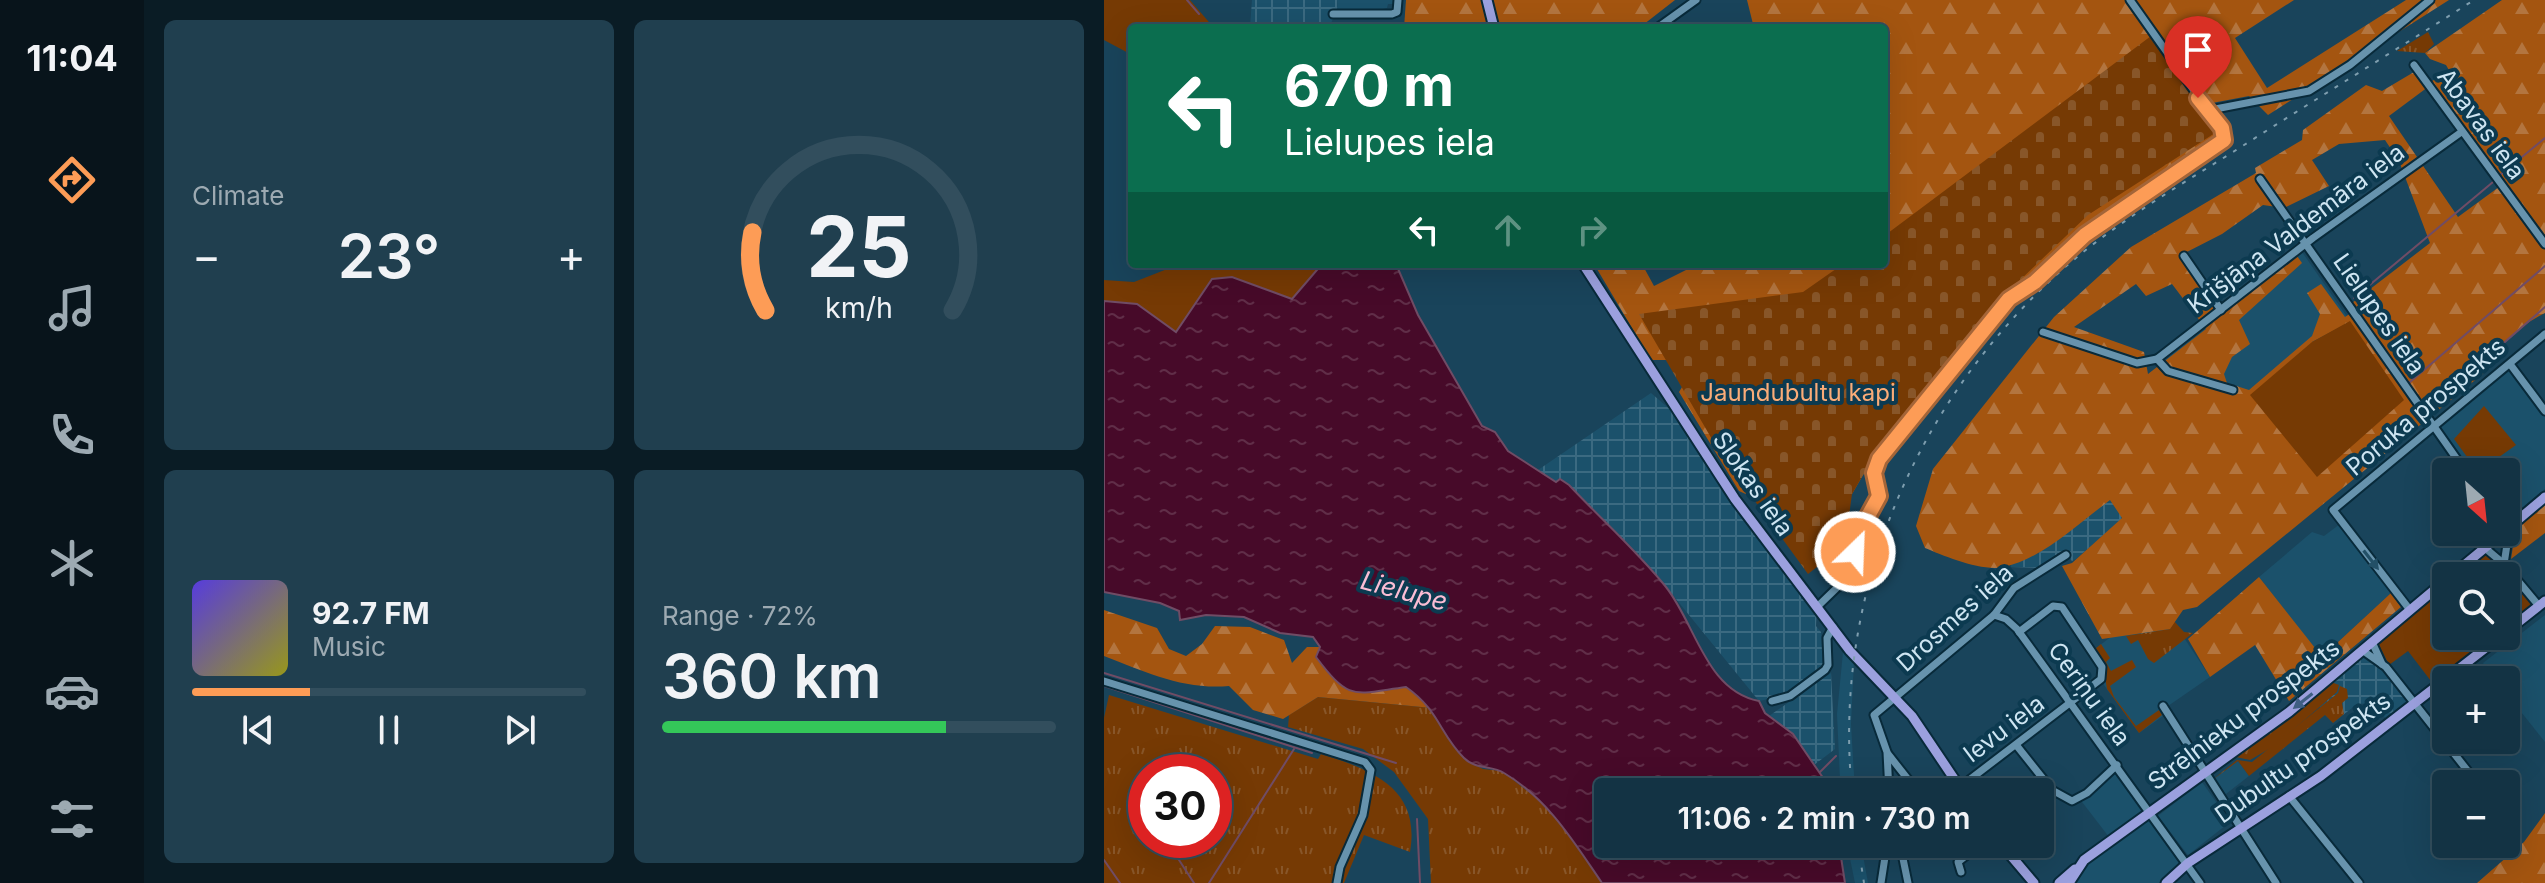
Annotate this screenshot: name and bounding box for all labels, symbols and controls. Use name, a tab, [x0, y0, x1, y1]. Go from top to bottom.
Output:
pin	[2164, 16, 2232, 98]
icon: arrive	[2176, 28, 2220, 72]
text: 11:04	[26, 36, 118, 80]
text: 670 m	[1284, 52, 1454, 120]
icon: left	[1152, 56, 1256, 160]
street label: Abavas iela	[2431, 63, 2531, 185]
text: Lielupes iela	[1284, 120, 1495, 164]
street label: Krišjāņa Valdemāra iela	[2182, 138, 2410, 320]
icon: directions	[44, 152, 100, 208]
text: Climate	[192, 180, 284, 211]
text: 25	[806, 195, 912, 296]
icon: left	[1402, 208, 1446, 252]
icon: ahead	[1486, 208, 1530, 252]
icon: right	[1570, 208, 1614, 252]
text: 23°	[338, 220, 440, 292]
text: −	[192, 229, 221, 283]
text: +	[557, 229, 586, 283]
street label: Lielupes iela	[2327, 248, 2432, 380]
icon: music	[44, 280, 100, 336]
text: km/h	[825, 290, 893, 325]
street label: Poruka prospekts	[2340, 332, 2511, 482]
park label: Jaundubultu kapi	[1700, 378, 1896, 407]
icon: phone	[44, 407, 100, 463]
street label: Slokas iela	[1707, 426, 1800, 541]
north arrow	[2432, 458, 2520, 546]
map controls	[2432, 458, 2520, 858]
position arrow	[1813, 510, 1897, 594]
icon: climate	[44, 535, 100, 591]
one-way arrow	[2363, 550, 2379, 570]
street label: Drosmes iela	[1891, 558, 2019, 677]
button: search	[2432, 562, 2520, 650]
water label: Lielupe	[1357, 564, 1451, 617]
text: 92.7 FM	[312, 595, 430, 631]
text: Range · 72%	[662, 600, 818, 631]
text: Music	[312, 631, 386, 662]
street label: Strēlnieku prospekts	[2142, 633, 2345, 796]
street label: Ceriņu iela	[2042, 636, 2137, 751]
text: 360 km	[662, 640, 881, 712]
icon: car	[44, 663, 100, 719]
button: +	[2432, 666, 2520, 754]
street label: Dubultu prospekts	[2209, 686, 2396, 829]
street label: Ievu iela	[1958, 689, 2050, 768]
one-way arrow	[2293, 692, 2313, 709]
icon: previous	[236, 708, 280, 752]
icon: pause	[367, 708, 411, 752]
icon: next	[498, 708, 542, 752]
speed limit sign: 30	[1128, 754, 1232, 858]
button: −	[2432, 770, 2520, 858]
icon: filters	[44, 791, 100, 847]
text: 11:06 · 2 min · 730 m	[1678, 800, 1970, 836]

